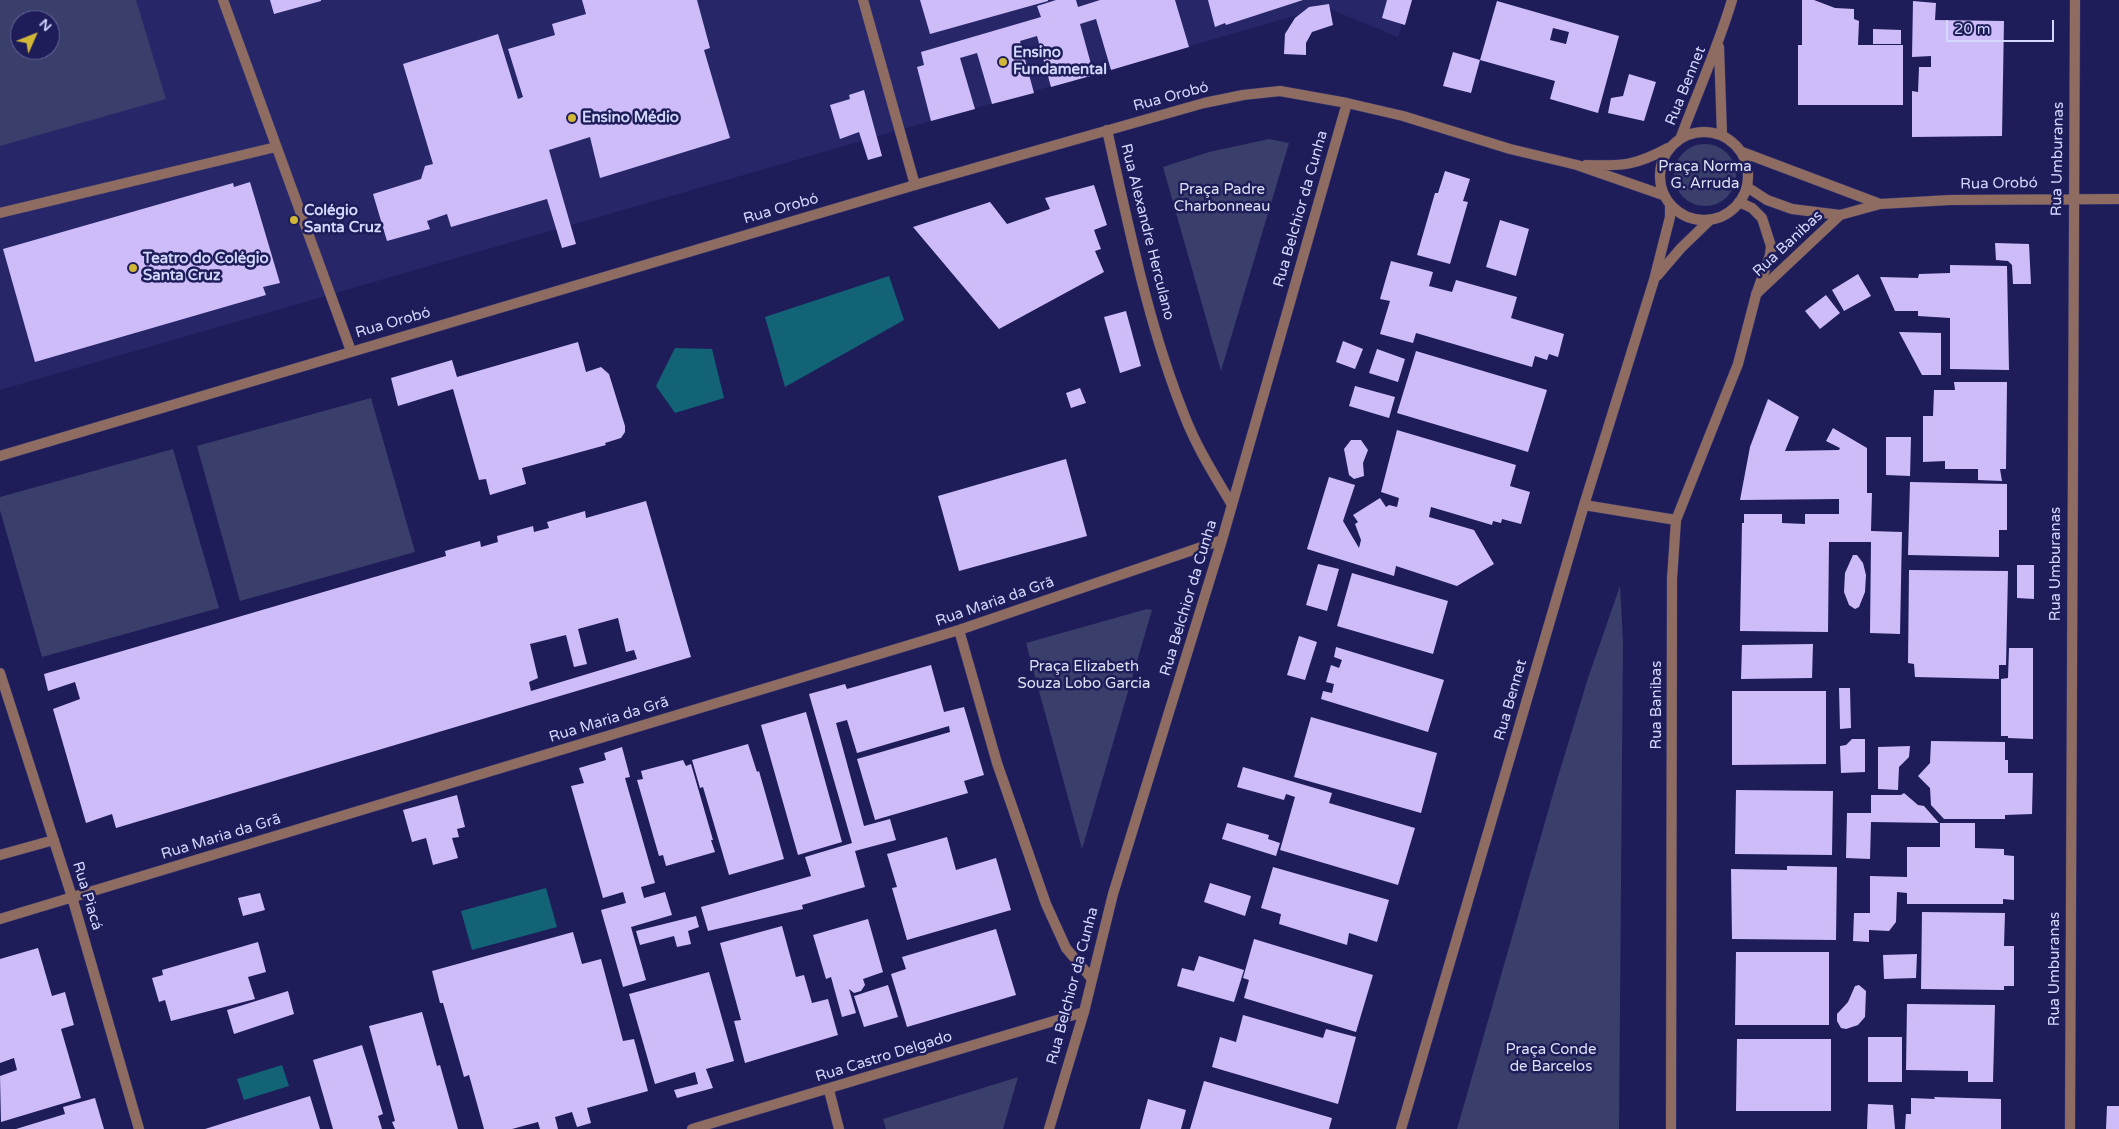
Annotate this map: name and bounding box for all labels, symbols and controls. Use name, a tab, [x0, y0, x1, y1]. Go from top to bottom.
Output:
north arrow	[10, 10, 60, 60]
scale bar	[1949, 10, 2056, 42]
text: N	[35, 15, 55, 35]
text: 20 m	[1954, 20, 1991, 38]
place label: Ensino Fundamental	[1013, 44, 1107, 79]
street label: Rua Bennet	[1662, 44, 1710, 128]
marker: Ensino Fundamental	[997, 56, 1009, 68]
street label: Rua Orobó	[1131, 78, 1211, 116]
street label: Rua Umburanas	[2048, 102, 2068, 216]
place label: Ensino Médio	[582, 109, 679, 127]
marker: Ensino Médio	[566, 112, 578, 124]
street label: Rua Belchior da Cunha	[1270, 129, 1332, 289]
street label: Rua Alexandre Herculano	[1116, 142, 1178, 322]
park label: Praça Norma G. Arruda	[1658, 158, 1752, 193]
street label: Rua Orobó	[1960, 174, 2038, 194]
park label: Praça Padre Charbonneau	[1174, 181, 1270, 216]
street label: Rua Orobó	[741, 190, 821, 228]
place label: Colégio Santa Cruz	[304, 202, 381, 237]
street label: Rua Banibas	[1749, 207, 1827, 281]
marker: Colégio Santa Cruz	[288, 214, 300, 226]
place label: Teatro do Colégio Santa Cruz	[143, 250, 269, 285]
marker: Teatro do Colégio Santa Cruz	[127, 262, 139, 274]
street label: Rua Orobó	[353, 304, 433, 342]
street label: Rua Umburanas	[2047, 507, 2065, 621]
street label: Rua Belchior da Cunha	[1157, 518, 1221, 678]
street label: Rua Maria da Grã	[933, 573, 1057, 631]
street label: Rua Bennet	[1491, 657, 1531, 743]
park label: Praça Elizabeth Souza Lobo Garcia	[1017, 658, 1151, 693]
street label: Rua Banibas	[1648, 661, 1666, 749]
street label: Rua Maria da Grã	[547, 693, 671, 747]
street label: Rua Maria da Grã	[159, 810, 283, 864]
street label: Rua Piacá	[68, 860, 106, 932]
street label: Rua Belchior da Cunha	[1043, 905, 1103, 1067]
street label: Rua Umburanas	[2046, 912, 2064, 1026]
street label: Rua Castro Delgado	[813, 1028, 955, 1086]
park label: Praça Conde de Barcelos	[1506, 1041, 1596, 1076]

